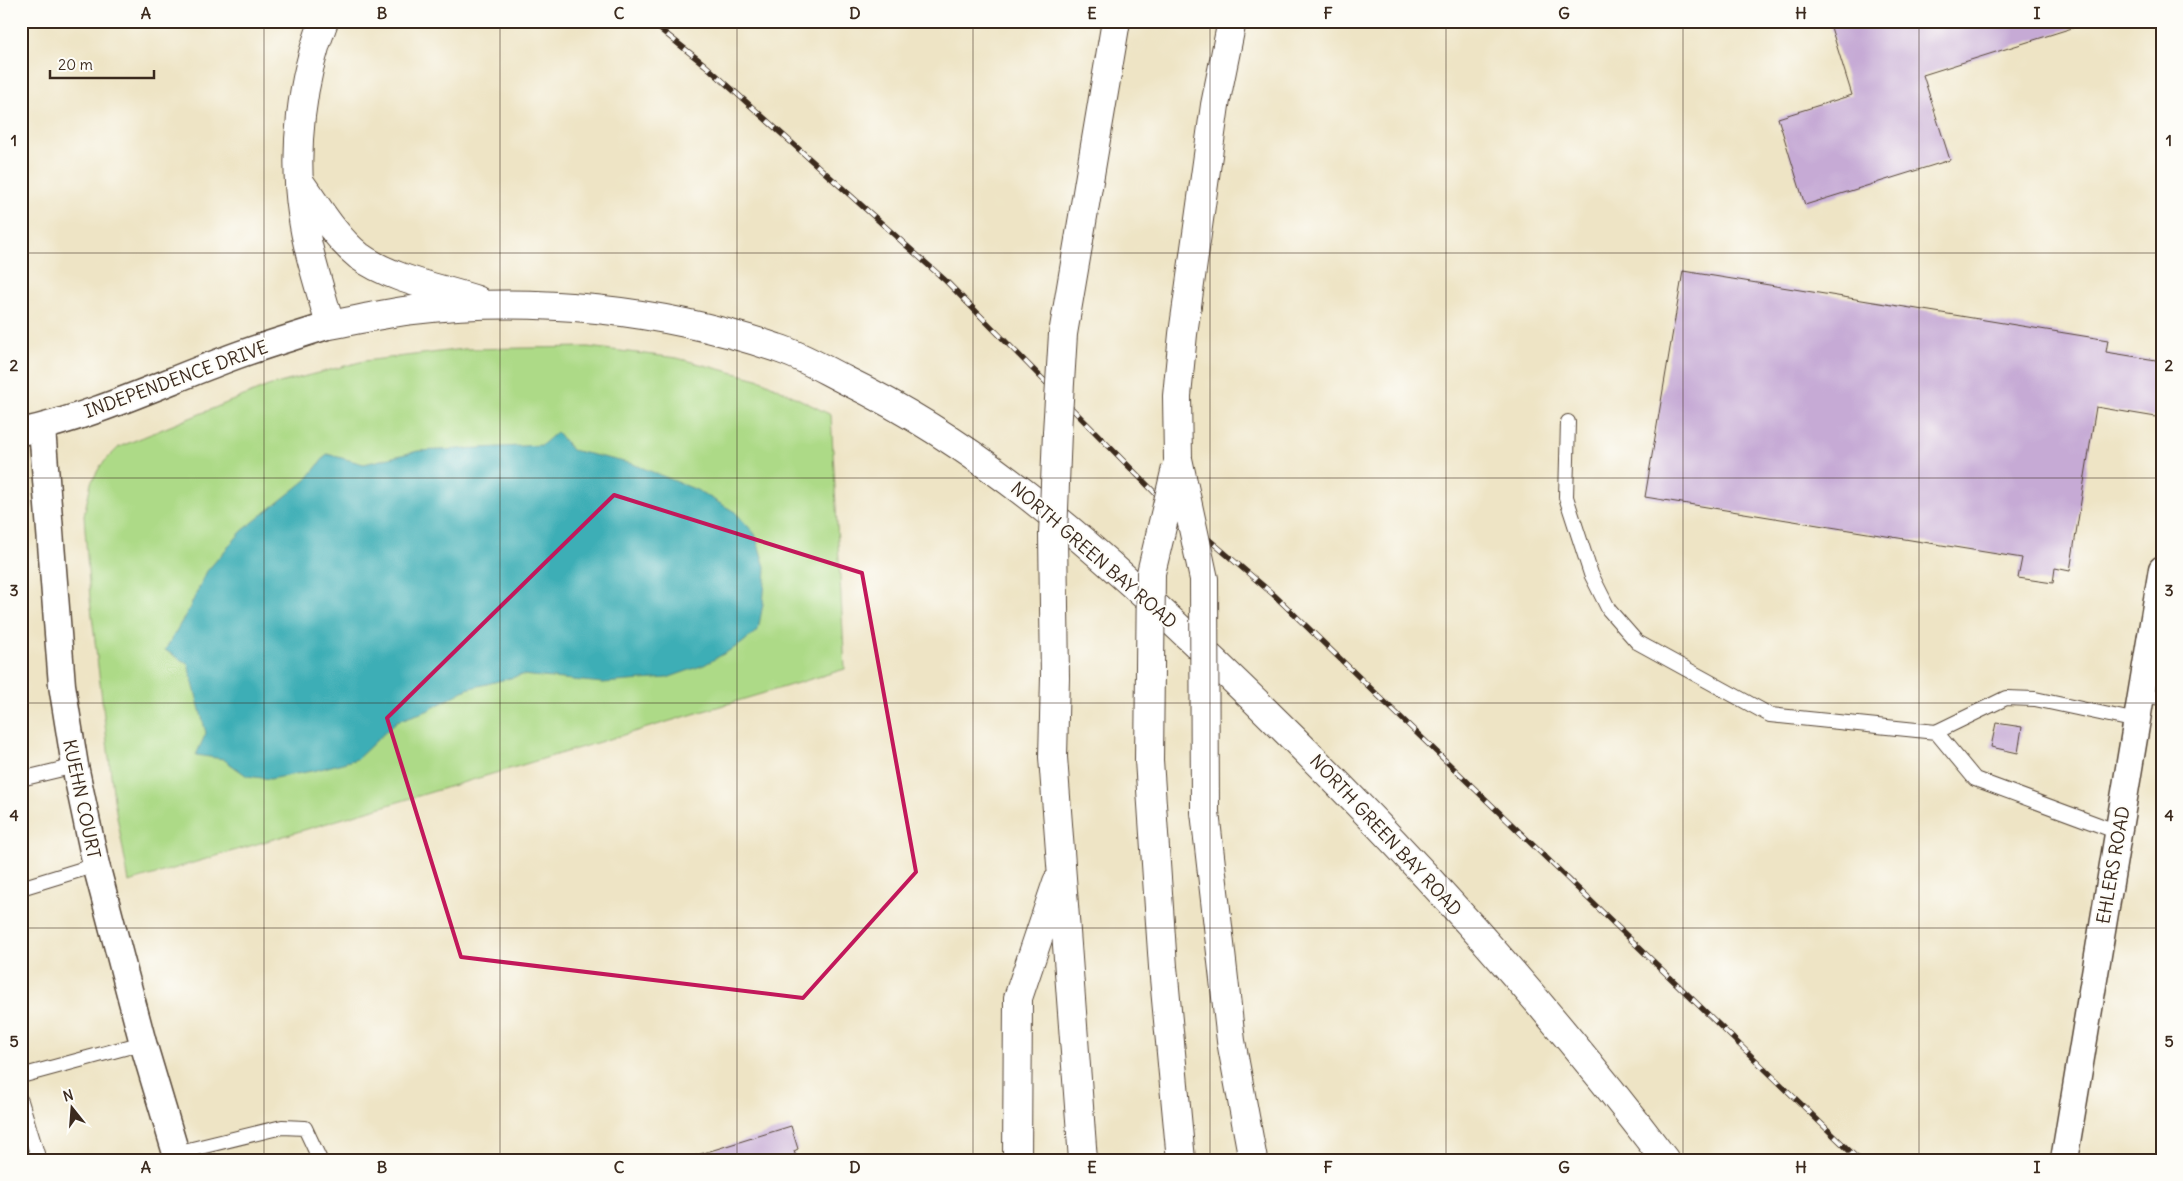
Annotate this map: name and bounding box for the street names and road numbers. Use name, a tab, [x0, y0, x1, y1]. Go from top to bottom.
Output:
street label: INDEPENDENCE DRIVE	[81, 335, 271, 423]
street label: NORTH GREEN BAY ROAD	[1006, 477, 1182, 633]
street label: KUEHN COURT	[58, 737, 106, 861]
street label: NORTH GREEN BAY ROAD	[1305, 749, 1467, 921]
street label: EHLERS ROAD	[2091, 804, 2135, 926]

